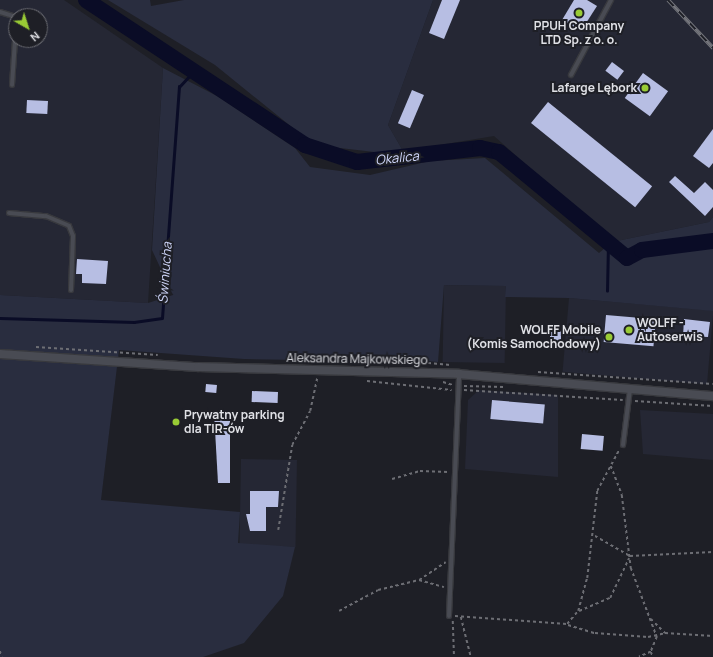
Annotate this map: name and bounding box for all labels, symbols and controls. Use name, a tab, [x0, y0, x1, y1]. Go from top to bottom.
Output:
north arrow	[8, 8, 48, 48]
marker: PPUH Company LTD Sp. z o. o.	[574, 8, 584, 18]
place label: PPUH Company LTD Sp. z o. o.	[534, 19, 624, 47]
text: N	[27, 29, 43, 45]
place label: Lafarge Lębork	[551, 81, 637, 95]
marker: Lafarge Lębork	[640, 83, 650, 93]
water label: Okalica	[375, 148, 419, 168]
water label: Świniucha	[155, 242, 175, 304]
place label: WOLFF - Autoserwis	[637, 316, 703, 344]
place label: WOLFF Mobile (Komis Samochodowy)	[467, 323, 601, 351]
marker: WOLFF - Autoserwis	[624, 325, 634, 335]
marker: WOLFF Mobile (Komis Samochodowy)	[604, 332, 614, 342]
street label: Aleksandra Majkowskiego	[286, 351, 428, 367]
place label: Prywatny parking dla TIR-ów	[184, 408, 285, 436]
marker: Prywatny parking dla TIR-ów	[171, 417, 181, 427]

